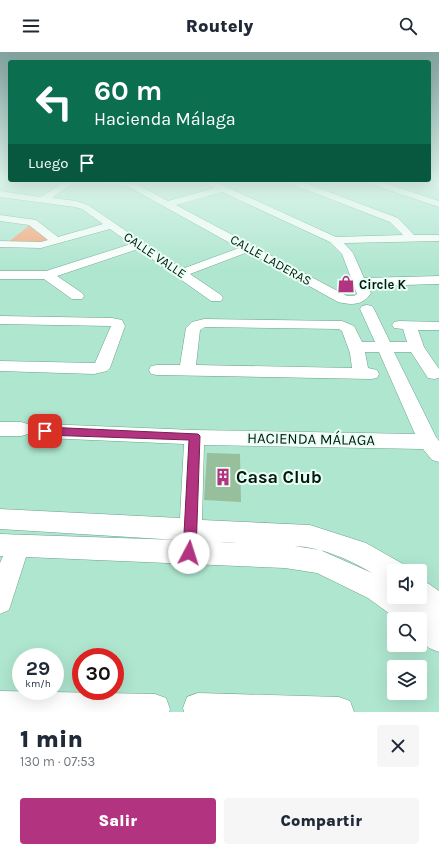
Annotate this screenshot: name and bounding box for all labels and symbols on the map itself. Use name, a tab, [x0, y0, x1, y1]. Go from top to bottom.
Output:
street label: CALLE VALLE	[121, 229, 189, 281]
street label: CALLE LADERAS	[228, 231, 314, 289]
shop icon: Circle K	[336, 274, 356, 294]
place label: Circle K	[359, 277, 407, 292]
pin	[28, 414, 62, 448]
street label: HACIENDA MÁLAGA	[247, 429, 376, 449]
place label: Casa Club	[236, 466, 322, 488]
building icon: Casa Club	[213, 467, 233, 487]
position arrow	[168, 532, 210, 574]
speed limit sign: 30	[72, 648, 124, 700]

